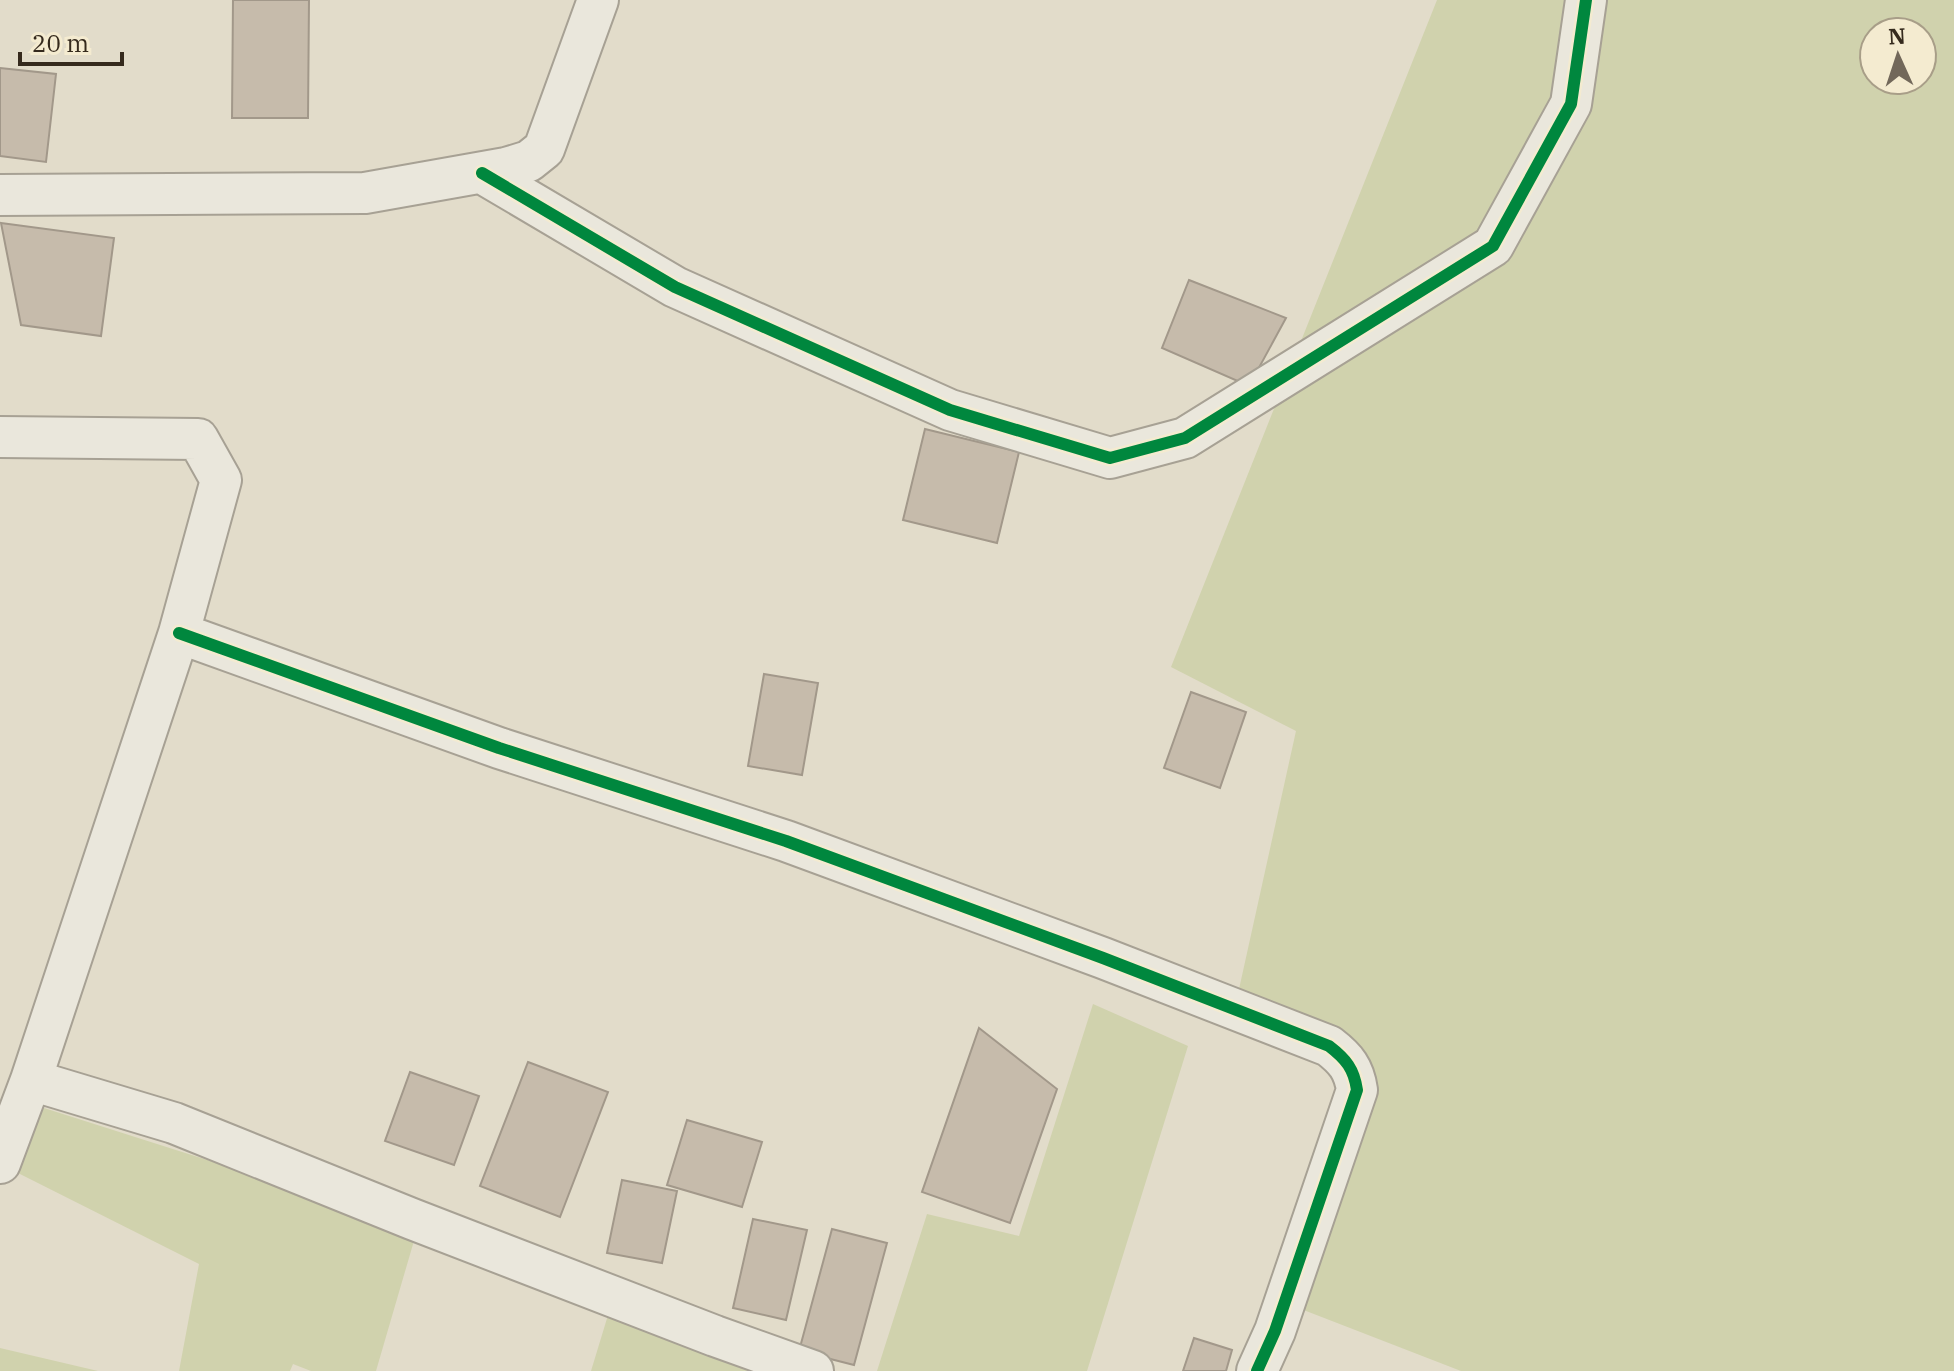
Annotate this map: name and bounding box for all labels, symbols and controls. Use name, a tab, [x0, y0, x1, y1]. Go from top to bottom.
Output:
scale bar	[20, 16, 122, 66]
north arrow	[1858, 16, 1938, 96]
text: N	[1887, 21, 1906, 50]
text: 20 m	[32, 27, 89, 59]

